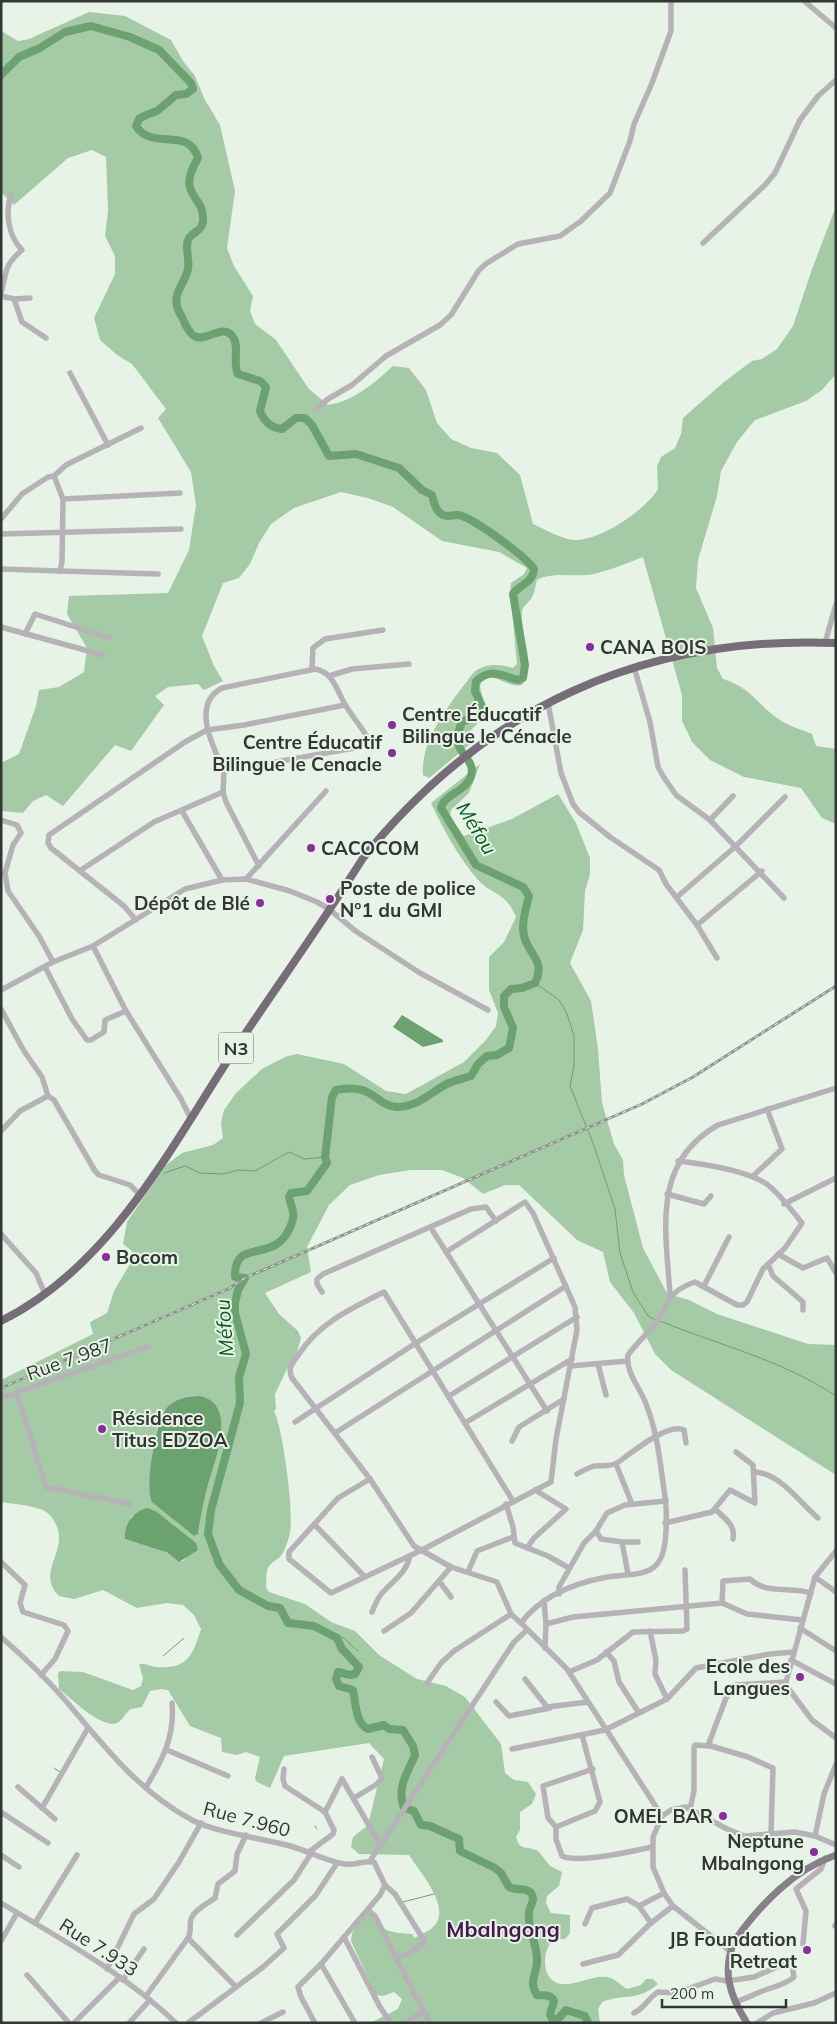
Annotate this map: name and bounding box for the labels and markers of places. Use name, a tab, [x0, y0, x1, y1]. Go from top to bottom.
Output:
place label: CANA BOIS	[600, 635, 707, 659]
marker: CANA BOIS	[584, 641, 596, 653]
place label: Centre Éducatif Bilingue le Cénacle	[402, 702, 572, 748]
marker: Centre Éducatif Bilingue le Cénacle	[386, 719, 398, 731]
place label: Centre Éducatif Bilingue le Cenacle	[212, 730, 383, 776]
marker: Centre Éducatif Bilingue le Cenacle	[386, 747, 398, 759]
place label: CACOCOM	[321, 836, 419, 860]
marker: CACOCOM	[305, 842, 317, 854]
place label: Poste de police N°1 du GMI	[340, 876, 476, 922]
place label: Dépôt de Blé	[134, 891, 250, 915]
marker: Poste de police N°1 du GMI	[324, 893, 336, 905]
marker: Dépôt de Blé	[254, 897, 266, 909]
place label: Bocom	[116, 1245, 178, 1269]
marker: Bocom	[100, 1251, 112, 1263]
place label: Résidence Titus EDZOA	[112, 1406, 228, 1452]
marker: Résidence Titus EDZOA	[96, 1423, 108, 1435]
place label: Ecole des Langues	[706, 1654, 790, 1700]
marker: Ecole des Langues	[794, 1671, 806, 1683]
place label: OMEL BAR	[614, 1804, 713, 1828]
marker: OMEL BAR	[717, 1810, 729, 1822]
place label: Neptune Mbalngong	[701, 1829, 804, 1875]
marker: Neptune Mbalngong	[808, 1846, 820, 1858]
place label: JB Foundation Retreat	[669, 1927, 797, 1973]
marker: JB Foundation Retreat	[801, 1944, 813, 1956]

